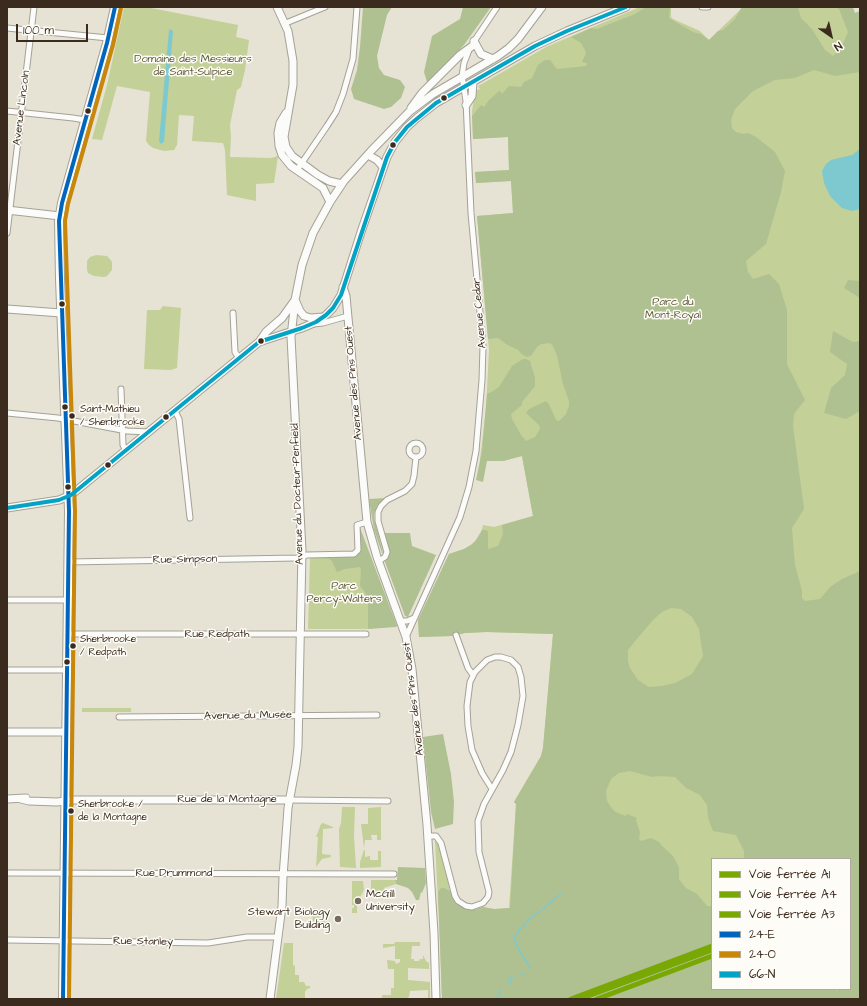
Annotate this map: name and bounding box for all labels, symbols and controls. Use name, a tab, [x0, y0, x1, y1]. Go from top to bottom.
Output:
scale bar	[18, 16, 90, 42]
north arrow	[811, 16, 851, 56]
text: 100 m	[23, 22, 54, 39]
text: N	[831, 38, 845, 55]
park label: Domaine des Messieurs de Saint-Sulpice	[134, 53, 252, 79]
street label: Avenue Lincoln	[11, 70, 33, 146]
unlabelled marker	[439, 93, 449, 103]
unlabelled marker	[83, 106, 93, 116]
unlabelled marker	[388, 140, 398, 150]
street label: Avenue Cedar	[470, 277, 490, 349]
park label: Parc du Mont-Royal	[645, 296, 701, 322]
unlabelled marker	[57, 299, 67, 309]
street label: Avenue des Pins Ouest	[342, 325, 366, 441]
unlabelled marker	[256, 336, 266, 346]
unlabelled marker	[60, 402, 70, 412]
place label: Saint-Mathieu / Sherbrooke	[80, 404, 145, 428]
marker: Saint-Mathieu / Sherbrooke	[67, 411, 77, 421]
unlabelled marker	[161, 412, 171, 422]
street label: Avenue du Docteur-Penfield	[289, 423, 307, 565]
unlabelled marker	[103, 460, 113, 470]
unlabelled marker	[63, 482, 73, 492]
street label: Rue Simpson	[153, 553, 217, 567]
park label: Parc Percy-Walters	[306, 580, 382, 606]
street label: Rue Redpath	[185, 628, 249, 642]
place label: Sherbrooke / Redpath	[80, 634, 136, 658]
marker: Sherbrooke / Redpath	[68, 641, 78, 651]
street label: Avenue des Pins Ouest	[400, 641, 428, 757]
unlabelled marker	[62, 657, 72, 667]
street label: Avenue du Musée	[204, 709, 292, 723]
street label: Rue de la Montagne	[177, 793, 277, 807]
place label: Sherbrooke / de la Montagne	[78, 799, 147, 822]
marker: Sherbrooke / de la Montagne	[66, 806, 76, 816]
legend	[711, 858, 851, 990]
text: Voie ferrée A1	[749, 866, 830, 883]
street label: Rue Drummond	[135, 867, 213, 881]
text: Voie ferrée A4	[749, 886, 837, 903]
place label: McGill University	[366, 888, 415, 914]
marker: McGill University	[353, 896, 363, 906]
place label: Stewart Biology Building	[248, 906, 330, 932]
text: Voie ferrée A3	[749, 906, 835, 923]
marker: Stewart Biology Building	[333, 914, 343, 924]
text: 24-E	[749, 926, 775, 943]
street label: Rue Stanley	[113, 935, 173, 949]
text: 24-O	[749, 946, 776, 963]
text: 66-N	[749, 966, 775, 983]

